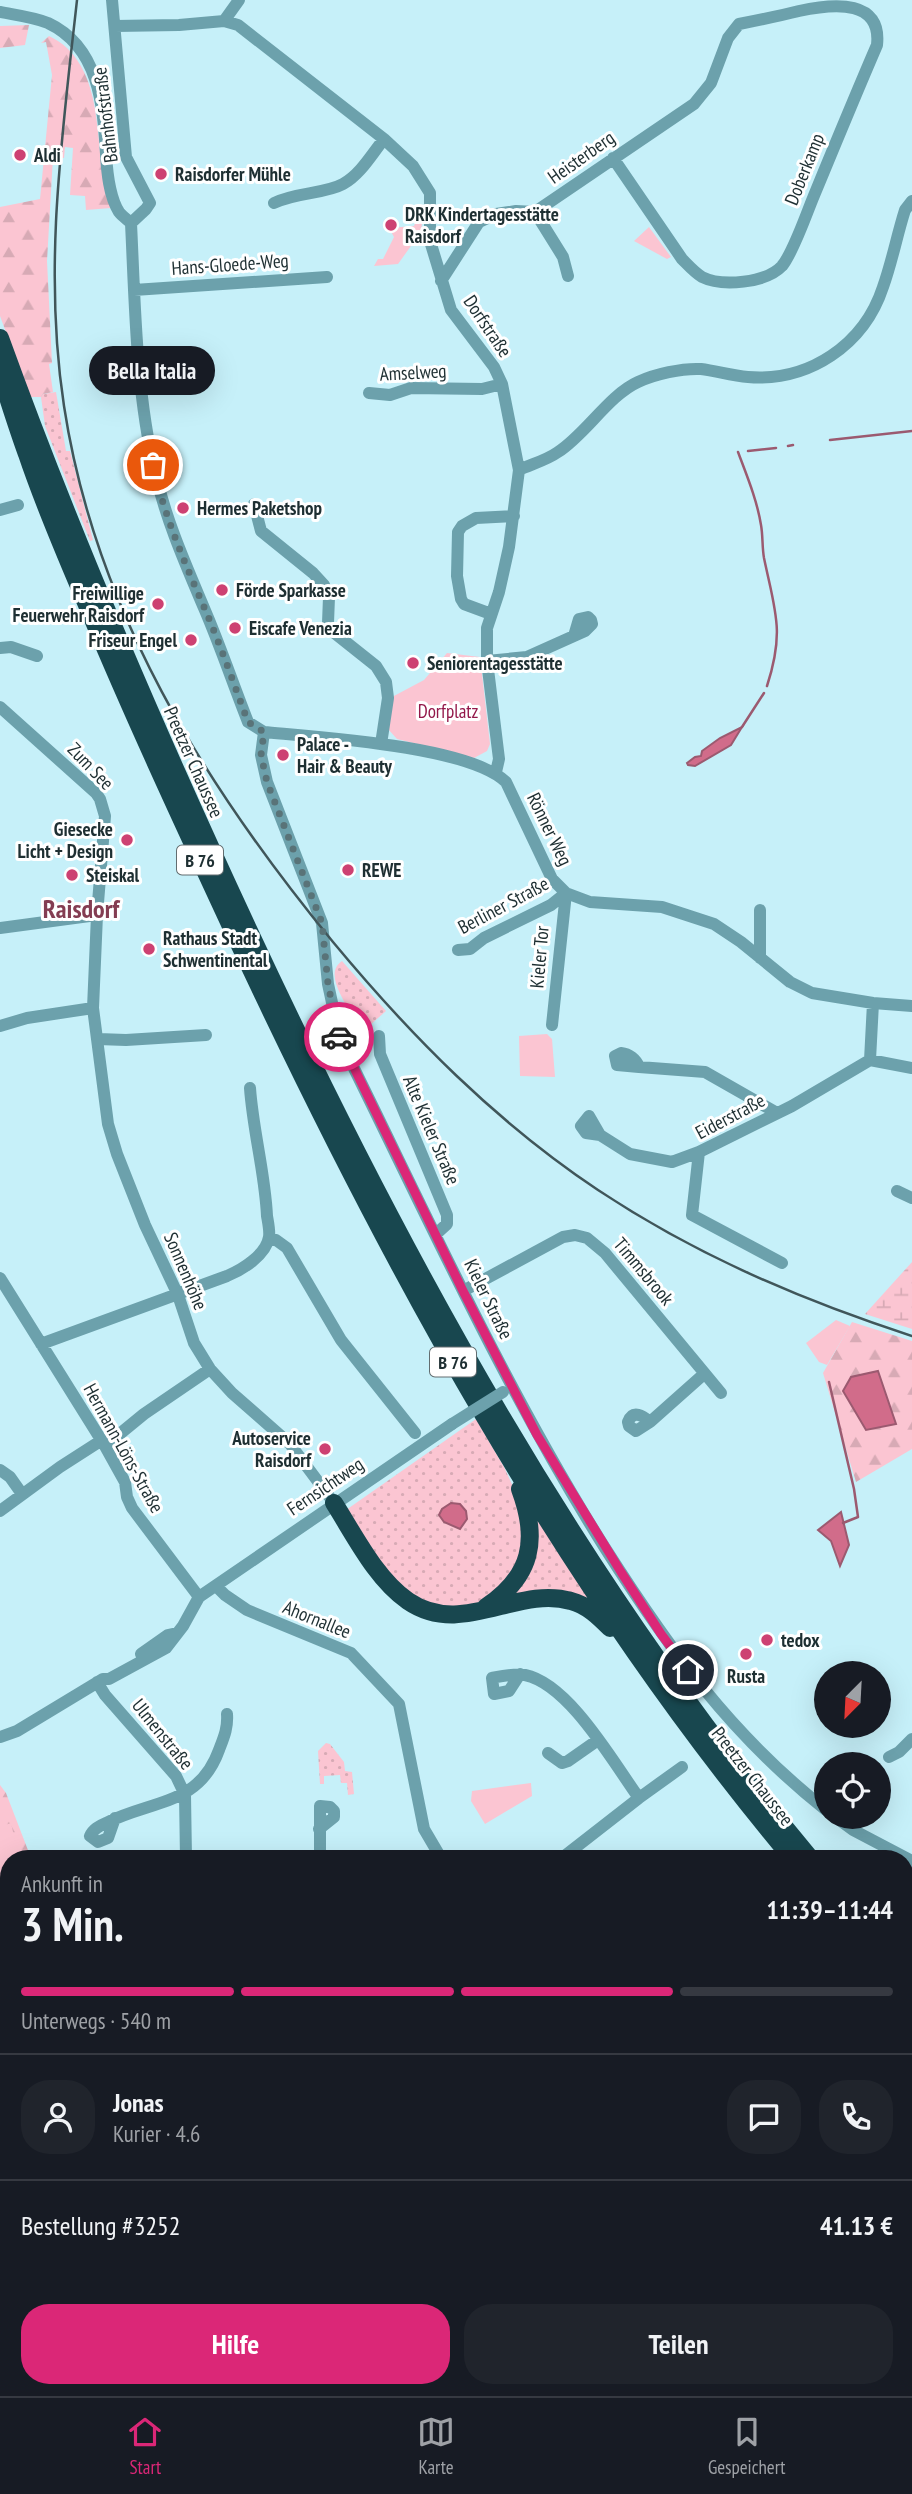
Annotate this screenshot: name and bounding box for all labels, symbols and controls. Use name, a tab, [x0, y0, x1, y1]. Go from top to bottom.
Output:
street label: Bahnhofstraße	[87, 66, 123, 164]
street label: Heisterberg	[543, 125, 619, 189]
street label: Doberkamp	[779, 130, 829, 208]
place label: Aldi	[33, 143, 61, 167]
marker: Aldi	[12, 147, 28, 163]
place label: Raisdorfer Mühle	[175, 162, 291, 186]
marker: Raisdorfer Mühle	[153, 166, 169, 182]
place label: DRK Kindertagesstätte Raisdorf	[405, 202, 559, 248]
marker: DRK Kindertagesstätte Raisdorf	[383, 217, 399, 233]
street label: Hans-Gloede-Weg	[171, 248, 289, 280]
street label: Dorfstraße	[459, 290, 518, 362]
callout: Bella Italia	[90, 346, 216, 395]
text: Bella Italia	[108, 356, 196, 385]
street label: Amselweg	[379, 358, 447, 386]
pin	[123, 435, 183, 495]
icon: bag	[134, 446, 172, 484]
place label: Hermes Paketshop	[197, 496, 323, 520]
marker: Hermes Paketshop	[175, 500, 191, 516]
place label: Förde Sparkasse	[236, 578, 346, 602]
place label: Freiwillige Feuerwehr Raisdorf	[13, 581, 145, 627]
marker: Förde Sparkasse	[214, 582, 230, 598]
marker: Freiwillige Feuerwehr Raisdorf	[150, 596, 166, 612]
place label: Eiscafe Venezia	[249, 616, 352, 640]
marker: Eiscafe Venezia	[227, 620, 243, 636]
place label: Friseur Engel	[89, 628, 177, 652]
marker: Friseur Engel	[183, 632, 199, 648]
place label: Seniorentagesstätte	[427, 651, 563, 675]
marker: Seniorentagesstätte	[405, 655, 421, 671]
park label: Dorfplatz	[418, 699, 478, 723]
street label: Preetzer Chaussee	[159, 703, 229, 821]
place label: Palace - Hair & Beauty	[297, 732, 392, 778]
street label: Zum See	[63, 737, 119, 795]
marker: Palace - Hair & Beauty	[275, 747, 291, 763]
street label: Rönner Weg	[522, 789, 578, 869]
place label: Giesecke Licht + Design	[18, 817, 113, 863]
marker: Giesecke Licht + Design	[119, 832, 135, 848]
road number: B 76	[177, 846, 223, 874]
place label: REWE	[362, 858, 402, 882]
marker: REWE	[340, 862, 356, 878]
place label: Steiskal	[86, 863, 140, 887]
marker: Steiskal	[64, 867, 80, 883]
street label: Berliner Straße	[454, 871, 553, 939]
district label: Raisdorf	[43, 892, 121, 925]
street label: Kieler Tor	[524, 924, 554, 989]
place label: Rathaus Stadt Schwentinental	[163, 926, 268, 972]
marker: Rathaus Stadt Schwentinental	[141, 941, 157, 957]
courier	[304, 1002, 374, 1072]
icon: car	[320, 1018, 358, 1056]
street label: Alte Kieler Straße	[398, 1072, 466, 1188]
street label: Eiderstraße	[691, 1088, 769, 1144]
street label: Sonnenhöhe	[159, 1229, 213, 1314]
street label: Timmsbrook	[609, 1232, 680, 1310]
street label: Kieler Straße	[459, 1255, 519, 1343]
road number: B 76	[430, 1348, 476, 1377]
street label: Hermann-Löns-Straße	[79, 1379, 170, 1517]
place label: Autoservice Raisdorf	[231, 1426, 312, 1472]
marker: Autoservice Raisdorf	[317, 1441, 333, 1457]
street label: Fernsichtweg	[282, 1452, 368, 1520]
street label: Ahornallee	[280, 1595, 355, 1643]
place label: tedox	[781, 1628, 820, 1652]
marker: tedox	[759, 1632, 775, 1648]
pin	[658, 1640, 718, 1700]
marker: Rusta	[738, 1646, 754, 1662]
icon: home	[669, 1651, 707, 1689]
north arrow	[814, 1661, 891, 1738]
map controls	[814, 1661, 891, 1829]
place label: Rusta	[727, 1664, 765, 1688]
street label: Ulmenstraße	[127, 1694, 199, 1774]
street label: Preetzer Chaussee	[707, 1722, 799, 1830]
button: locate	[814, 1752, 891, 1829]
text: Ankunft in	[21, 1869, 103, 1898]
text: 11:39–11:44	[766, 1893, 893, 1926]
text: 3 Min.	[21, 1894, 124, 1954]
text: Unterwegs · 540 m	[21, 2006, 171, 2035]
button: person	[21, 2080, 95, 2154]
button: chat	[727, 2080, 801, 2154]
button: phone	[819, 2080, 893, 2154]
text: Jonas	[113, 2086, 164, 2119]
text: Kurier · 4.6	[113, 2119, 200, 2148]
text: Bestellung #3252	[21, 2209, 181, 2242]
text: 41.13 €	[820, 2209, 893, 2242]
button: Hilfe	[21, 2304, 450, 2384]
button: Teilen	[464, 2304, 893, 2384]
tab: Start	[126, 2413, 164, 2479]
tab: Karte	[417, 2413, 455, 2479]
tab: Gespeichert	[708, 2413, 786, 2479]

